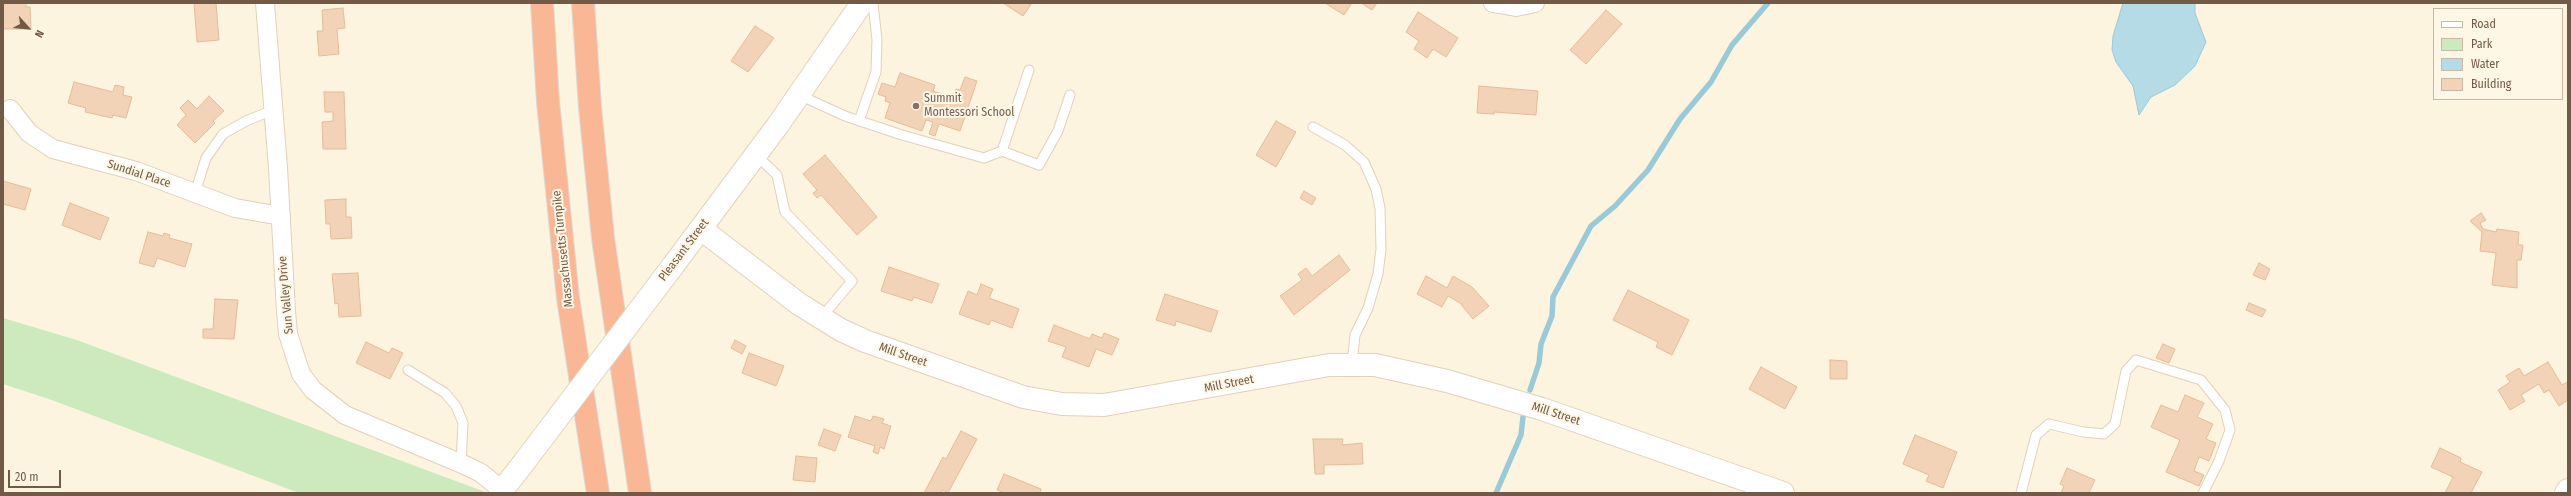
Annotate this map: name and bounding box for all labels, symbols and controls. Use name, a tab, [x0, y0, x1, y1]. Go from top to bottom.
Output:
north arrow	[8, 8, 48, 48]
legend	[2433, 8, 2563, 100]
text: Road	[2471, 17, 2496, 31]
text: N	[32, 28, 46, 40]
text: Park	[2471, 37, 2492, 51]
text: Water	[2471, 57, 2499, 71]
text: Building	[2471, 77, 2511, 91]
place label: Summit Montessori School	[924, 92, 1015, 120]
marker: Summit Montessori School	[911, 101, 921, 111]
street label: Sundial Place	[106, 157, 172, 191]
street label: Massachusetts Turnpike	[550, 190, 576, 308]
street label: Pleasant Street	[656, 216, 712, 284]
street label: Sun Valley Drive	[275, 255, 297, 335]
street label: Mill Street	[877, 340, 929, 370]
street label: Mill Street	[1203, 372, 1255, 396]
street label: Mill Street	[1530, 399, 1582, 429]
scale bar	[10, 462, 63, 488]
text: 20 m	[15, 470, 39, 484]

